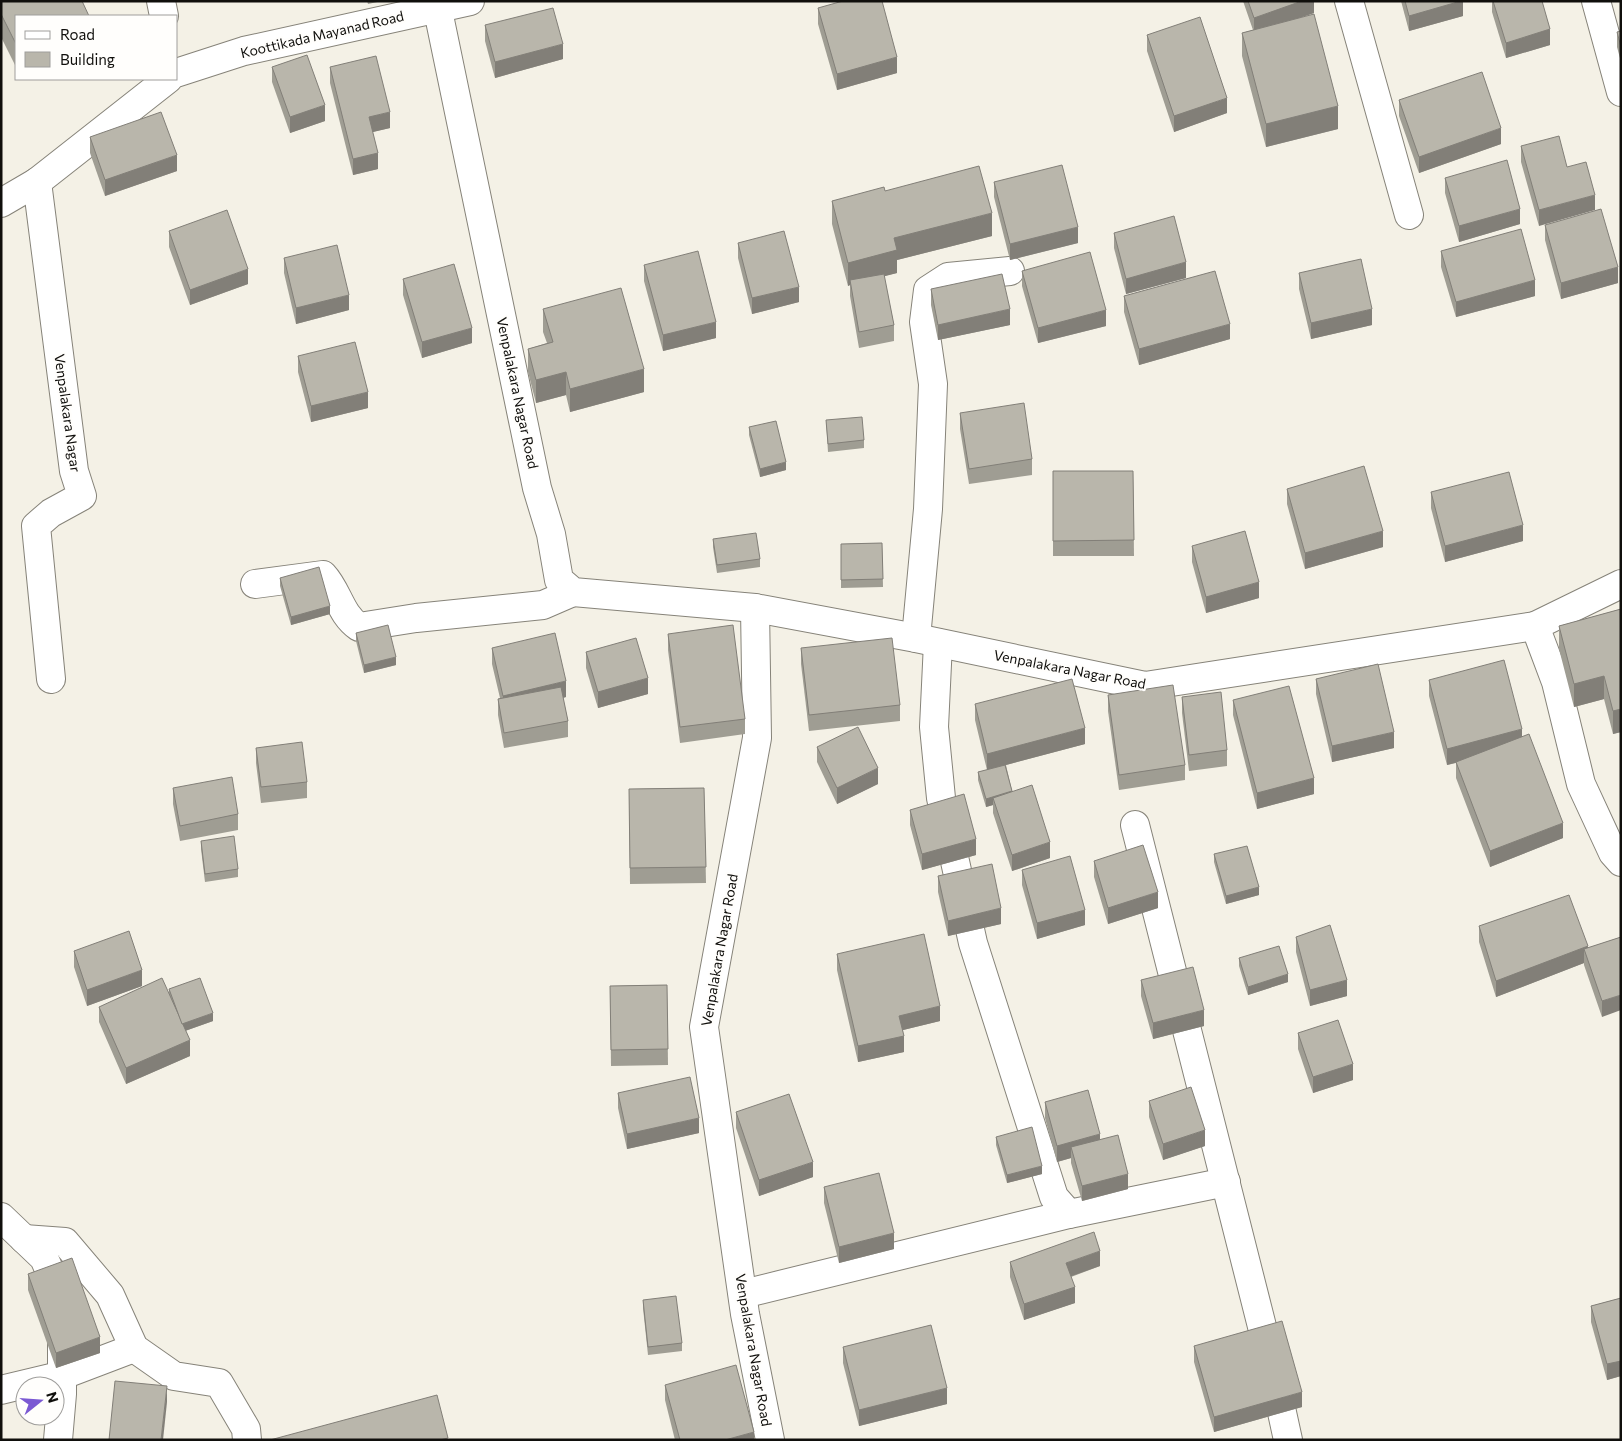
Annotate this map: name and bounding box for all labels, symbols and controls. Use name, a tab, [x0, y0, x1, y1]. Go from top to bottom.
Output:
street label: Koottikada Mayanad Road	[239, 7, 405, 61]
legend	[15, 15, 178, 80]
text: Road	[60, 25, 95, 43]
text: Building	[60, 50, 115, 68]
street label: Venpalakara Nagar Road	[494, 316, 542, 470]
street label: Venpalakara Nagar	[51, 353, 85, 474]
street label: Venpalakara Nagar Road	[993, 646, 1147, 692]
street label: Venpalakara Nagar Road	[697, 872, 741, 1028]
street label: Venpalakara Nagar Road	[732, 1272, 776, 1428]
north arrow	[15, 1376, 65, 1426]
text: N	[43, 1390, 63, 1405]

